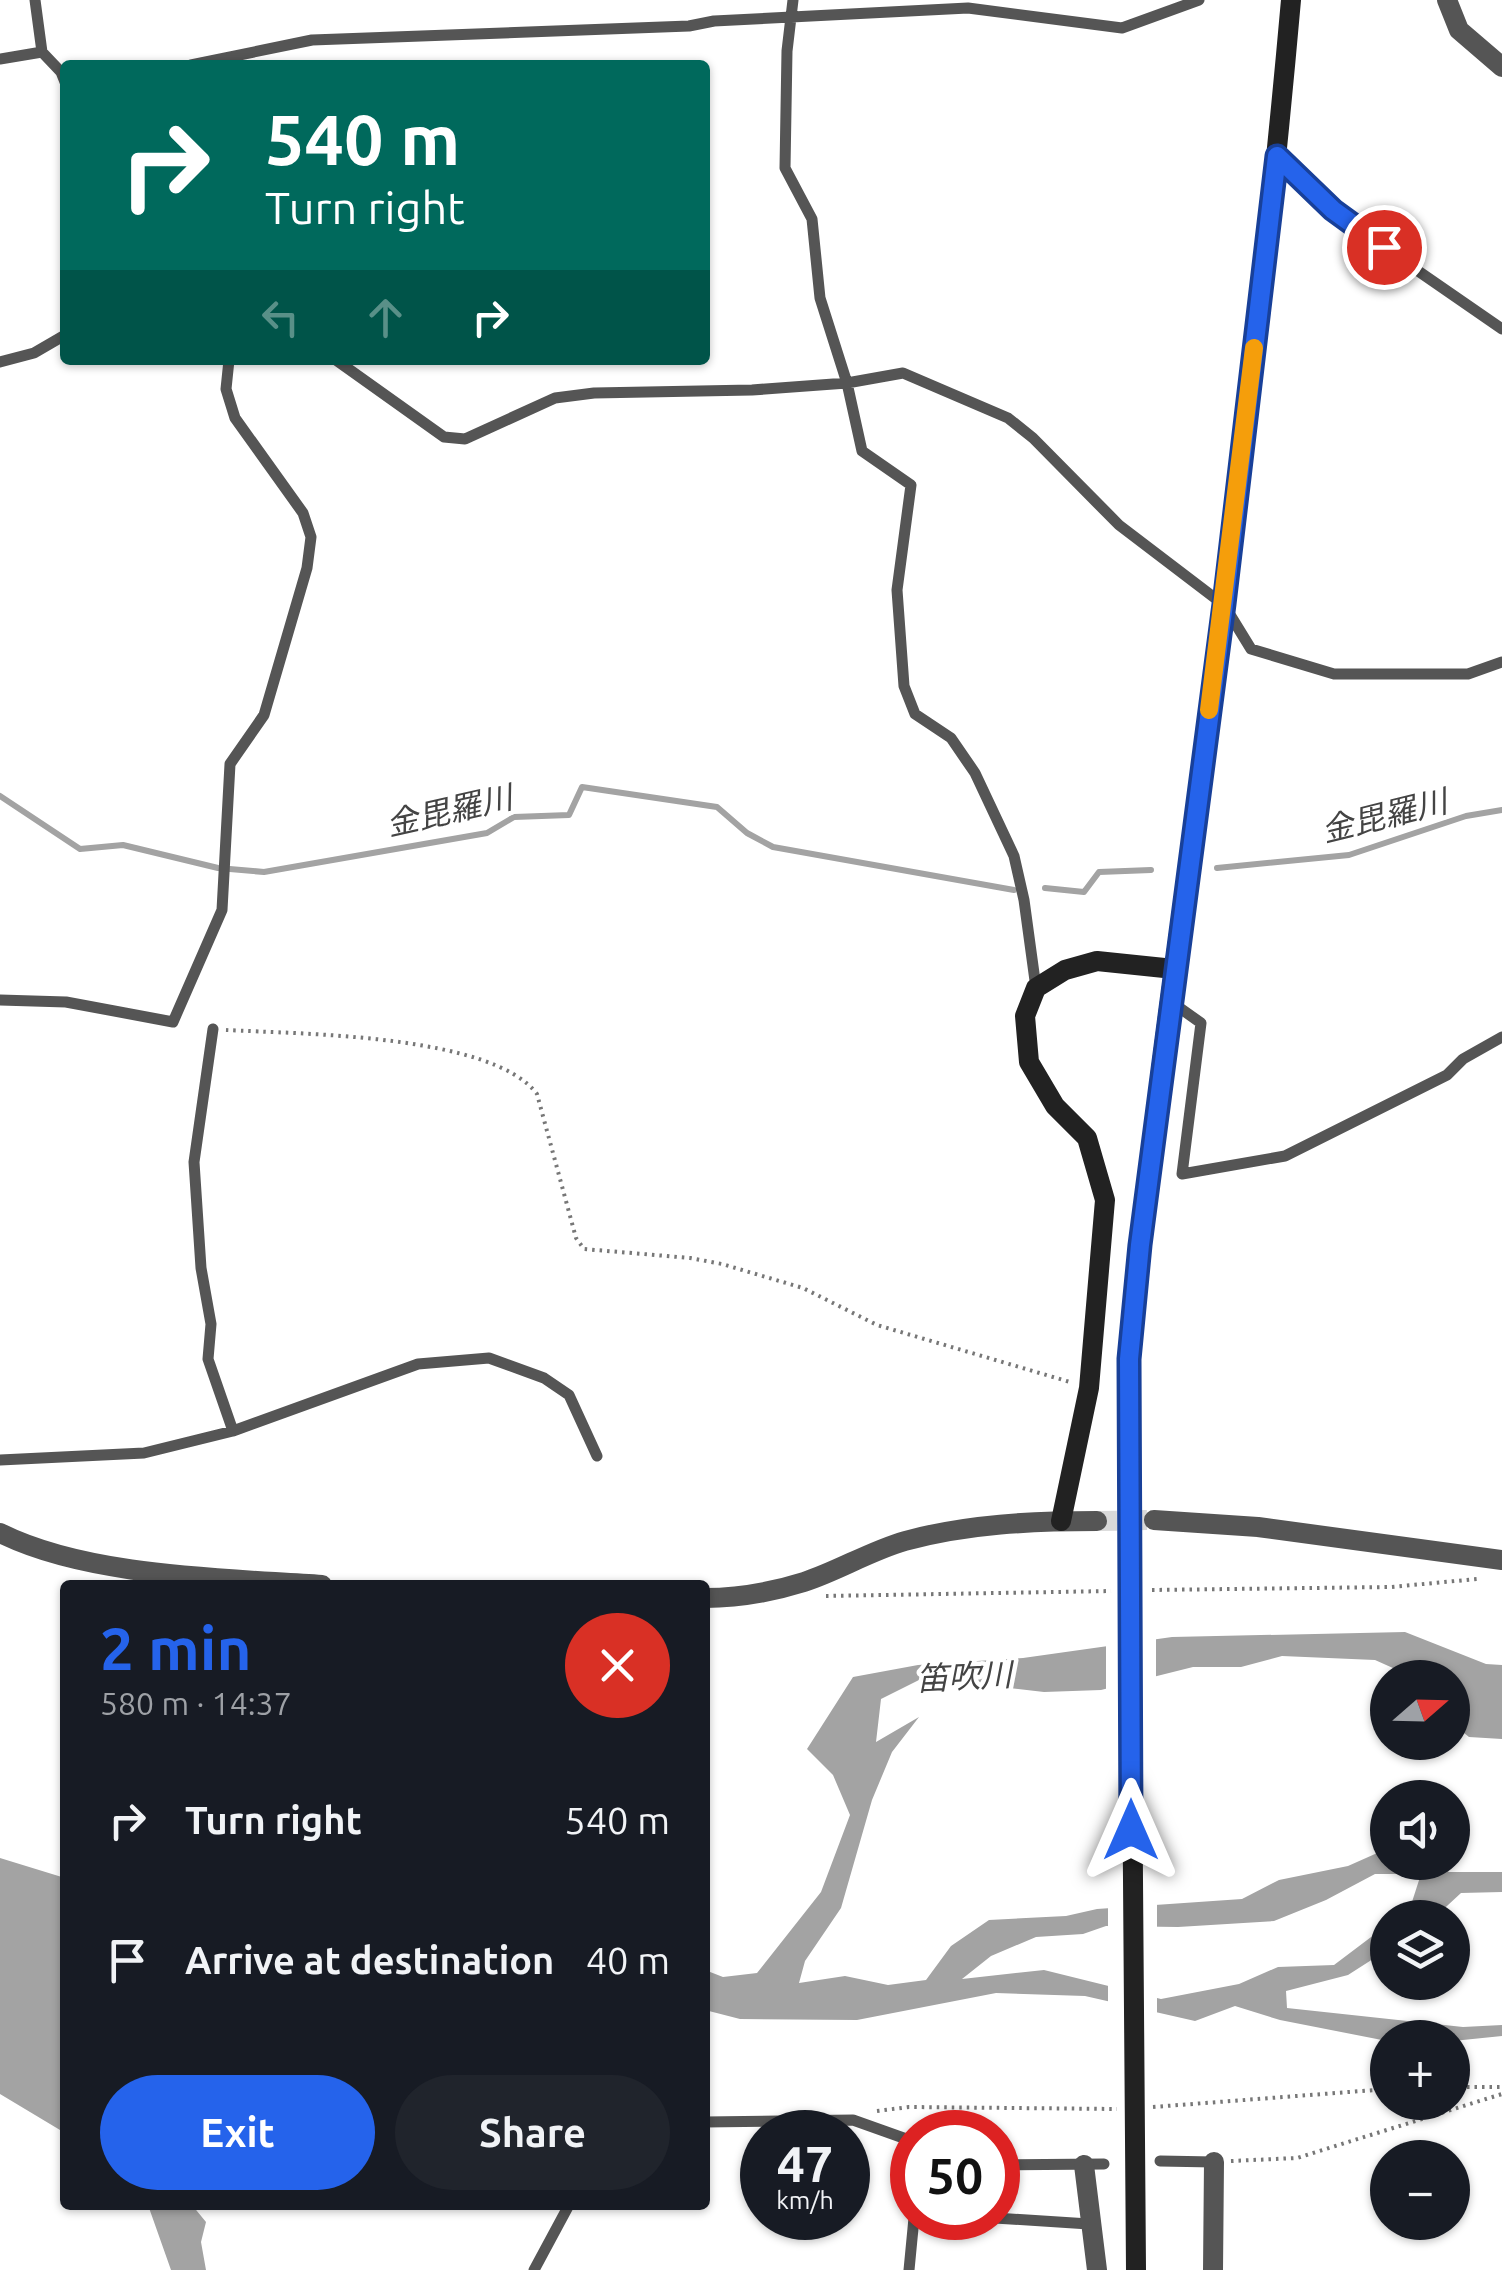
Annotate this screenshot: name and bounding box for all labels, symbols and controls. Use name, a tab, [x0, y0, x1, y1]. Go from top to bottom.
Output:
icon: right	[100, 100, 230, 230]
text: 540 m	[265, 100, 460, 178]
text: Turn right	[265, 182, 465, 233]
pin	[1342, 205, 1427, 290]
icon: arrive	[1357, 220, 1412, 275]
icon: left	[253, 290, 308, 345]
icon: ahead	[358, 290, 413, 345]
icon: right	[463, 290, 518, 345]
water label: 金毘羅川	[383, 777, 518, 842]
water label: 金毘羅川	[1318, 781, 1453, 848]
button: close	[565, 1613, 670, 1718]
text: 2 min	[100, 1614, 252, 1681]
water label: 笛吹川	[915, 1655, 1016, 1696]
north arrow	[1370, 1660, 1470, 1760]
map controls	[1370, 1660, 1470, 2240]
text: 580 m · 14:37	[100, 1685, 292, 1721]
position arrow	[1079, 1778, 1183, 1882]
button: sound	[1370, 1780, 1470, 1880]
icon: right	[100, 1793, 155, 1848]
text: Turn right	[185, 1799, 362, 1841]
text: 540 m	[564, 1799, 670, 1841]
button: layers	[1370, 1900, 1470, 2000]
icon: arrive	[100, 1933, 155, 1988]
text: Arrive at destination	[185, 1939, 554, 1981]
text: 40 m	[586, 1939, 670, 1981]
button: +	[1370, 2020, 1470, 2120]
button: Exit	[100, 2075, 375, 2190]
button: Share	[395, 2075, 670, 2190]
speed limit sign: 50	[890, 2110, 1020, 2240]
text: 47	[777, 2135, 833, 2191]
button: −	[1370, 2140, 1470, 2240]
text: km/h	[776, 2186, 834, 2214]

